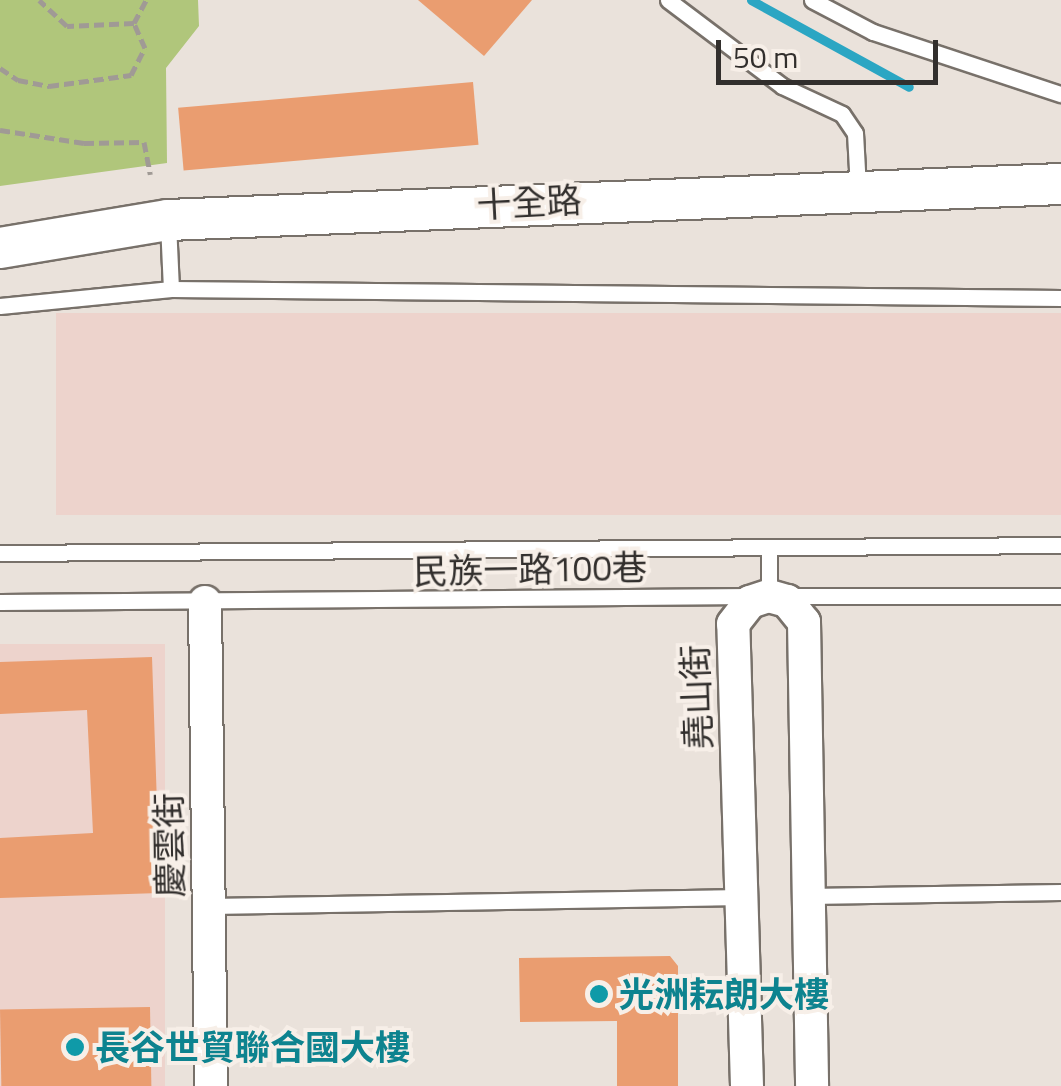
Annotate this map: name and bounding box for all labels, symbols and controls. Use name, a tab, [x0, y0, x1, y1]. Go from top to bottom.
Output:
scale bar	[721, 20, 944, 82]
text: 50 m	[733, 34, 798, 80]
street label: 十全路	[475, 178, 583, 226]
street label: 民族一路100巷	[413, 546, 647, 592]
street label: 堯山街	[673, 644, 719, 750]
street label: 慶雲街	[147, 792, 191, 898]
place label: 光洲耘朗大樓	[619, 973, 829, 1015]
marker: 光洲耘朗大樓	[588, 983, 610, 1005]
place label: 長谷世貿聯合國大樓	[95, 1026, 410, 1068]
marker: 長谷世貿聯合國大樓	[64, 1036, 86, 1058]

